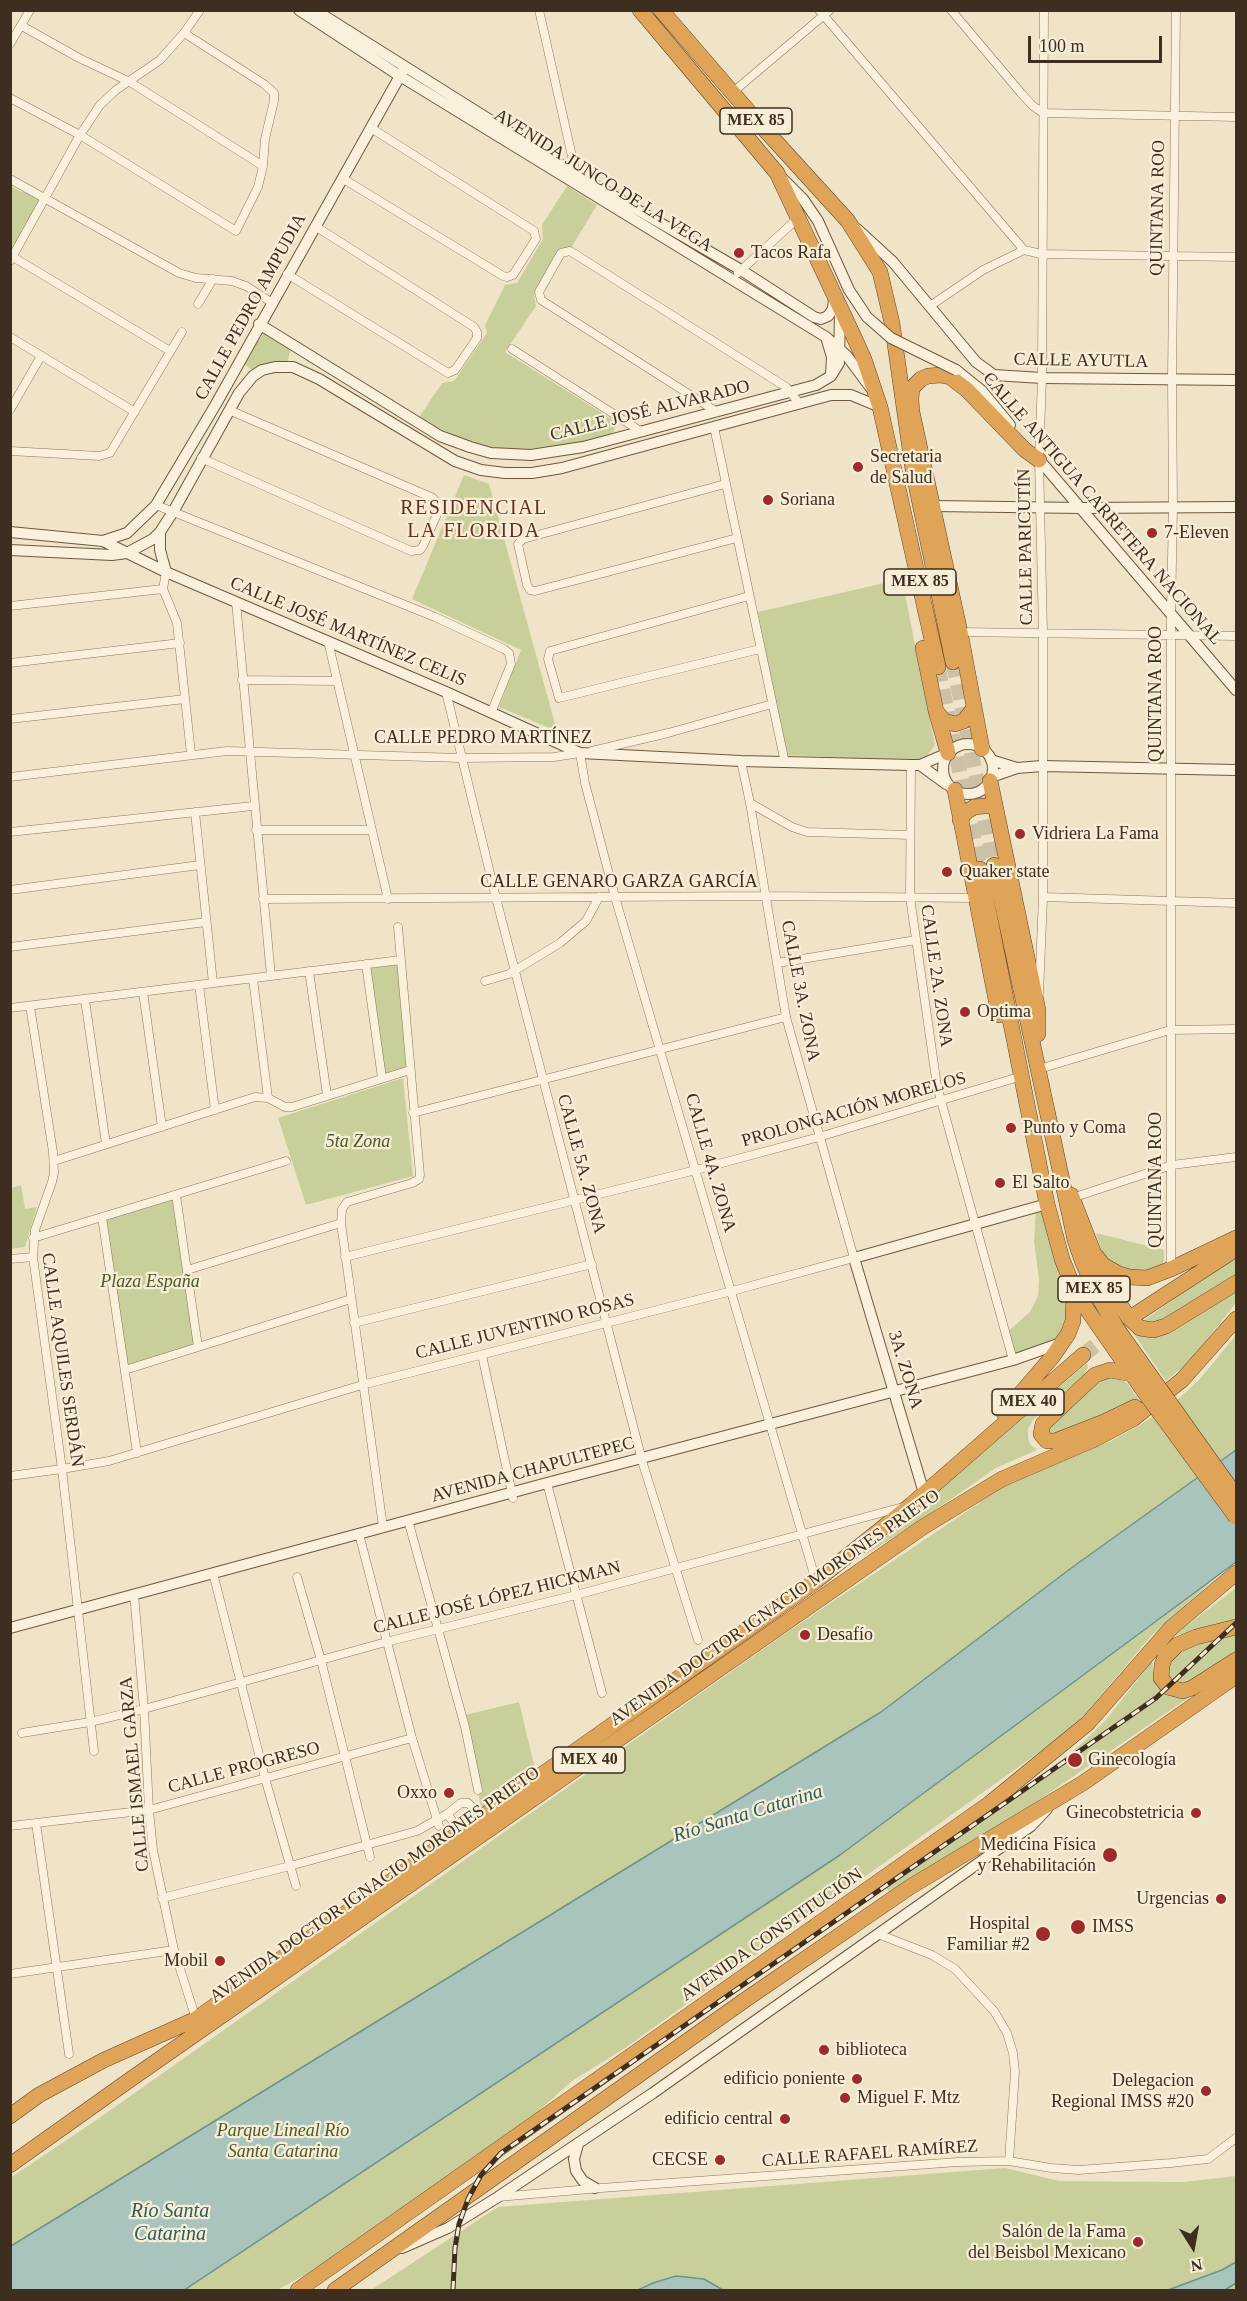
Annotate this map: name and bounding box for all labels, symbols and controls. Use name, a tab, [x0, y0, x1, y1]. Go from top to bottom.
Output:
scale bar	[1031, 24, 1164, 62]
text: 100 m	[1039, 36, 1085, 56]
street label: AVENIDA JUNCO DE LA VEGA	[490, 105, 716, 257]
road number: MEX 85	[720, 108, 792, 134]
street label: QUINTANA ROO	[1146, 140, 1170, 276]
street label: CALLE PEDRO AMPUDIA	[191, 210, 311, 404]
place label: Tacos Rafa	[751, 242, 831, 264]
marker: Tacos Rafa	[732, 246, 746, 260]
street label: CALLE AYUTLA	[1013, 349, 1149, 373]
street label: CALLE ANTIGUA CARRETERA NACIONAL	[978, 368, 1226, 650]
street label: CALLE JOSÉ ALVARADO	[548, 376, 752, 446]
place label: Secretaria de Salud	[870, 446, 942, 488]
marker: Secretaria de Salud	[851, 460, 865, 474]
street label: CALLE PARICUTÍN	[1014, 468, 1038, 626]
place label: Soriana	[780, 489, 835, 511]
marker: Soriana	[761, 493, 775, 507]
district label: RESIDENCIAL LA FLORIDA	[400, 497, 548, 544]
place label: 7-Eleven	[1164, 522, 1229, 544]
marker: 7-Eleven	[1145, 526, 1159, 540]
road number: MEX 85	[884, 569, 956, 595]
street label: CALLE JOSÉ MARTÍNEZ CELIS	[227, 572, 469, 692]
street label: QUINTANA ROO	[1145, 626, 1167, 762]
street label: CALLE PEDRO MARTÍNEZ	[374, 727, 592, 749]
place label: Vidriera La Fama	[1032, 823, 1159, 845]
marker: Vidriera La Fama	[1013, 827, 1027, 841]
place label: Quaker state	[959, 861, 1049, 883]
marker: Quaker state	[940, 865, 954, 879]
street label: CALLE GENARO GARZA GARCÍA	[480, 871, 758, 893]
street label: CALLE 2A. ZONA	[915, 903, 957, 1049]
street label: CALLE 3A. ZONA	[776, 919, 824, 1063]
place label: Optima	[977, 1001, 1031, 1023]
marker: Optima	[958, 1005, 972, 1019]
street label: PROLONGACIÓN MORELOS	[739, 1068, 969, 1152]
street label: CALLE 4A. ZONA	[680, 1091, 740, 1235]
street label: CALLE 5A. ZONA	[552, 1092, 610, 1236]
street label: QUINTANA ROO	[1145, 1112, 1167, 1248]
place label: Punto y Coma	[1023, 1117, 1126, 1139]
marker: Punto y Coma	[1004, 1121, 1018, 1135]
park label: 5ta Zona	[326, 1131, 390, 1153]
place label: El Salto	[1012, 1172, 1069, 1194]
marker: El Salto	[993, 1176, 1007, 1190]
street label: CALLE AQUILES SERDÁN	[36, 1252, 88, 1468]
park label: Plaza España	[100, 1271, 200, 1293]
road number: MEX 85	[1058, 1276, 1130, 1302]
street label: CALLE JUVENTINO ROSAS	[413, 1289, 637, 1365]
street label: 3A. ZONA	[883, 1328, 927, 1412]
road number: MEX 40	[992, 1389, 1064, 1415]
street label: AVENIDA CHAPULTEPEC	[429, 1432, 637, 1508]
street label: AVENIDA DOCTOR IGNACIO MORONES PRIETO	[606, 1485, 944, 1731]
street label: CALLE JOSÉ LÓPEZ HICKMAN	[371, 1557, 623, 1639]
place label: Desafío	[817, 1624, 873, 1646]
marker: Desafío	[798, 1628, 812, 1642]
street label: CALLE ISMAEL GARZA	[116, 1675, 154, 1873]
street label: CALLE PROGRESO	[166, 1737, 322, 1799]
road number: MEX 40	[553, 1747, 625, 1773]
place label: Ginecología	[1088, 1749, 1176, 1771]
marker: Ginecología	[1066, 1751, 1084, 1769]
street label: AVENIDA DOCTOR IGNACIO MORONES PRIETO	[206, 1762, 544, 2008]
water label: Río Santa Catarina	[670, 1780, 826, 1848]
place label: Oxxo	[397, 1782, 437, 1804]
marker: Oxxo	[442, 1786, 456, 1800]
place label: Ginecobstetricia	[1066, 1802, 1184, 1824]
marker: Ginecobstetricia	[1189, 1806, 1203, 1820]
place label: Medicina Física y Rehabilitación	[978, 1834, 1096, 1876]
marker: Medicina Física y Rehabilitación	[1101, 1846, 1119, 1864]
street label: AVENIDA CONSTITUCIÓN	[677, 1864, 867, 2006]
place label: Urgencias	[1136, 1888, 1209, 1910]
marker: Urgencias	[1214, 1892, 1228, 1906]
place label: Hospital Familiar #2	[947, 1913, 1030, 1956]
place label: IMSS	[1092, 1916, 1134, 1938]
marker: IMSS	[1069, 1918, 1087, 1936]
marker: Hospital Familiar #2	[1034, 1925, 1052, 1943]
place label: Mobil	[164, 1950, 208, 1972]
marker: Mobil	[213, 1954, 227, 1968]
place label: biblioteca	[836, 2039, 907, 2061]
marker: biblioteca	[817, 2043, 831, 2057]
place label: edificio poniente	[724, 2068, 845, 2090]
place label: Delegacion Regional IMSS #20	[1051, 2070, 1194, 2112]
marker: edificio poniente	[850, 2072, 864, 2086]
marker: Delegacion Regional IMSS #20	[1199, 2084, 1213, 2098]
place label: Miguel F. Mtz	[857, 2087, 960, 2109]
marker: Miguel F. Mtz	[838, 2091, 852, 2105]
place label: edificio central	[665, 2108, 773, 2130]
marker: edificio central	[778, 2112, 792, 2126]
park label: Parque Lineal Río Santa Catarina	[217, 2120, 349, 2162]
street label: CALLE RAFAEL RAMÍREZ	[761, 2136, 979, 2172]
place label: CECSE	[652, 2149, 708, 2171]
marker: CECSE	[713, 2153, 727, 2167]
water label: Río Santa Catarina	[131, 2200, 209, 2247]
north arrow	[1163, 2217, 1223, 2277]
place label: Salón de la Fama del Beisbol Mexicano	[968, 2221, 1126, 2264]
marker: Salón de la Fama del Beisbol Mexicano	[1131, 2235, 1145, 2249]
text: N	[1189, 2256, 1204, 2275]

